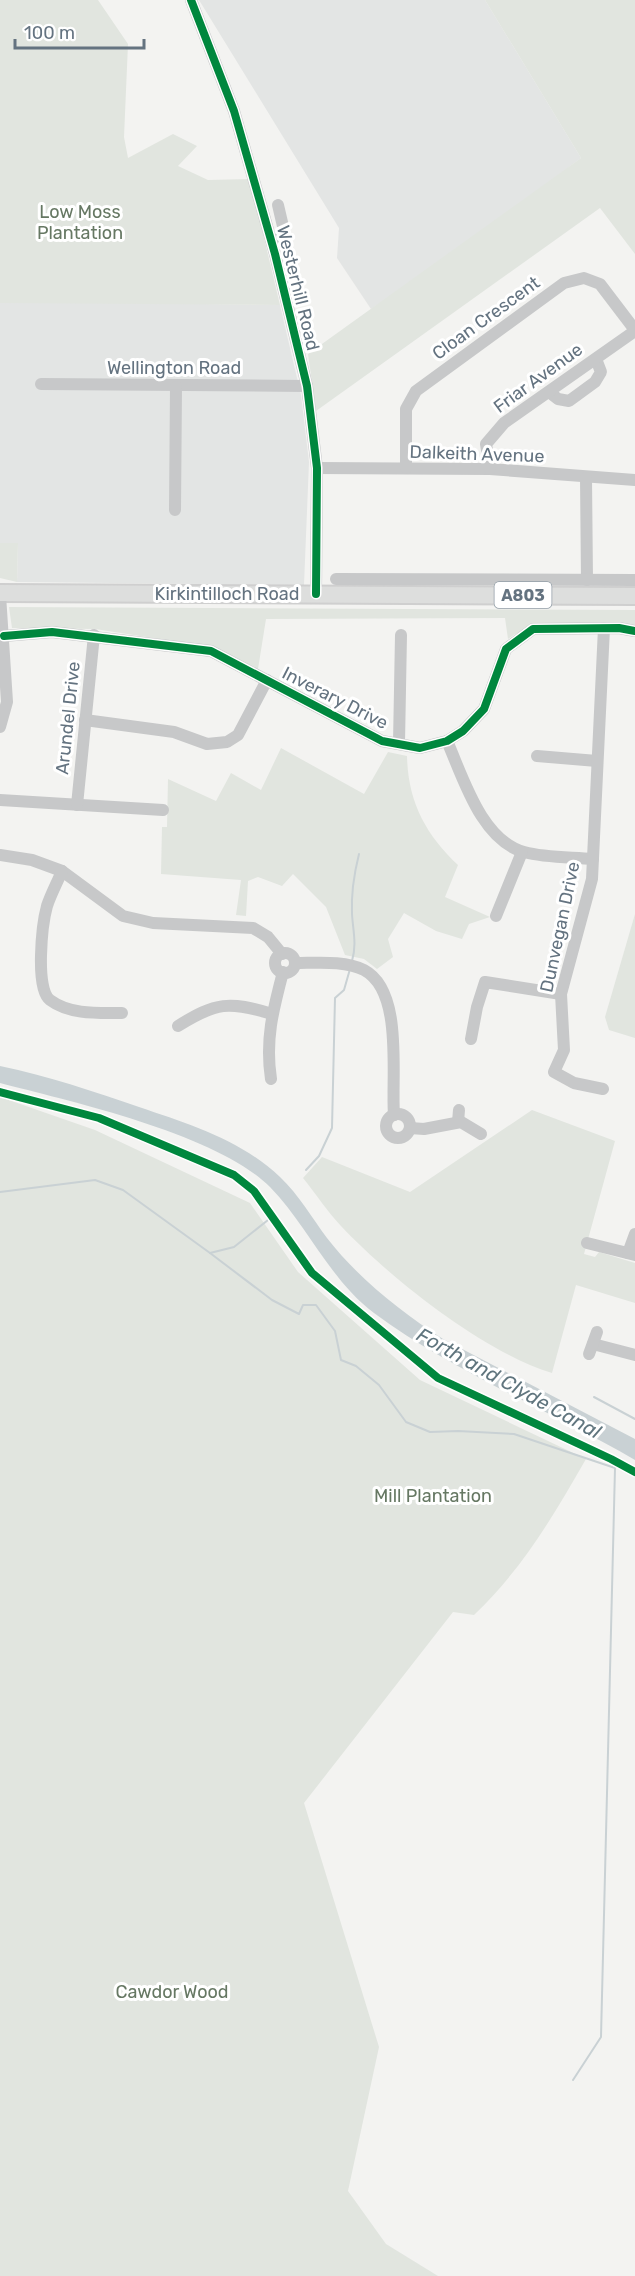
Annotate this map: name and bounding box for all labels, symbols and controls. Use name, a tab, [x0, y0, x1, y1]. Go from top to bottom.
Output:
scale bar	[15, 12, 144, 50]
text: 100 m	[24, 22, 75, 44]
park label: Low Moss Plantation	[37, 201, 123, 244]
street label: Westerhill Road	[272, 223, 324, 353]
street label: Cloan Crescent	[428, 272, 544, 364]
street label: Friar Avenue	[489, 338, 587, 418]
street label: Wellington Road	[107, 357, 241, 379]
street label: Dalkeith Avenue	[409, 441, 545, 467]
road number: A803	[494, 582, 552, 608]
street label: Kirkintilloch Road	[155, 583, 299, 605]
street label: Arundel Drive	[51, 660, 85, 776]
street label: Inverary Drive	[278, 662, 392, 734]
street label: Dunvegan Drive	[535, 860, 585, 994]
water label: Forth and Clyde Canal	[413, 1322, 606, 1444]
park label: Mill Plantation	[374, 1485, 492, 1507]
park label: Cawdor Wood	[115, 1981, 229, 2003]

